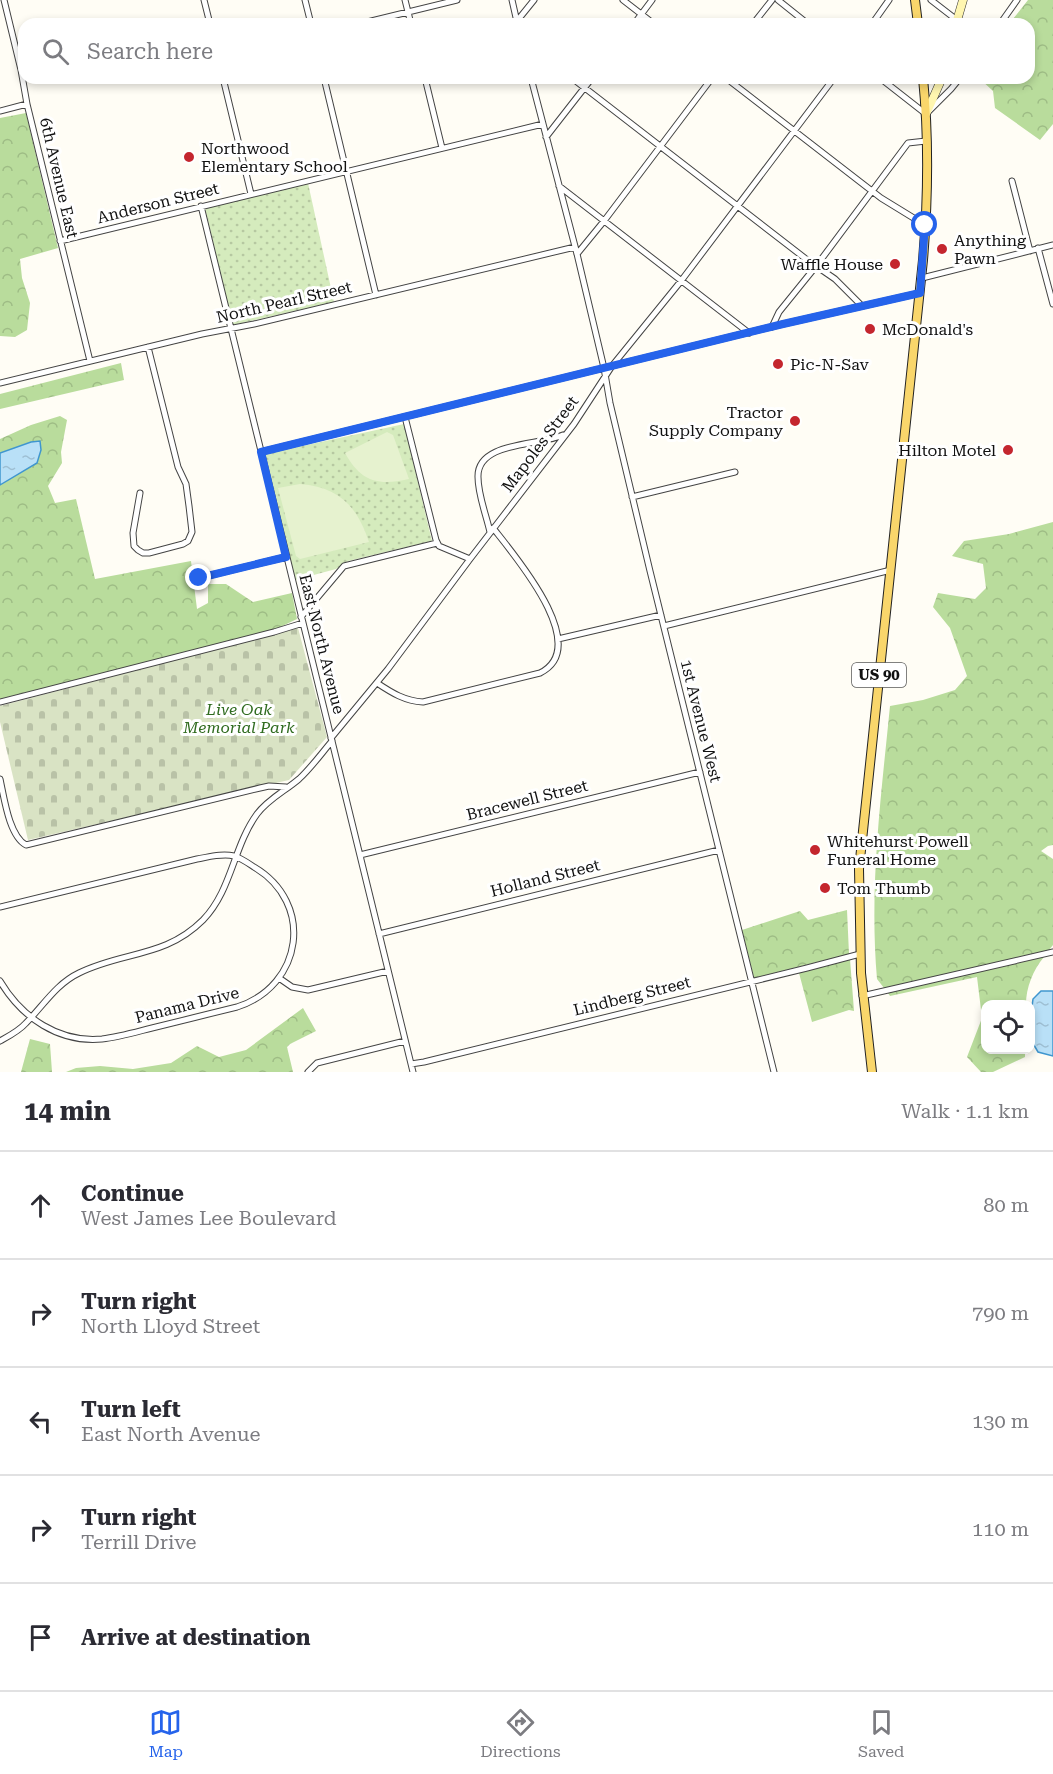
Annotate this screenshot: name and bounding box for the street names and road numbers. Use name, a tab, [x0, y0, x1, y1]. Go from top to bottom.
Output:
street label: 6th Avenue East	[36, 116, 82, 240]
street label: Anderson Street	[95, 179, 221, 227]
street label: North Pearl Street	[214, 277, 354, 327]
street label: Mapoles Street	[498, 392, 582, 496]
street label: East North Avenue	[295, 572, 349, 716]
street label: 1st Avenue West	[677, 658, 725, 784]
road number: US 90	[852, 663, 906, 687]
street label: Bracewell Street	[464, 776, 590, 824]
street label: Holland Street	[488, 855, 602, 901]
street label: Lindberg Street	[571, 972, 693, 1020]
street label: Panama Drive	[133, 983, 241, 1027]

